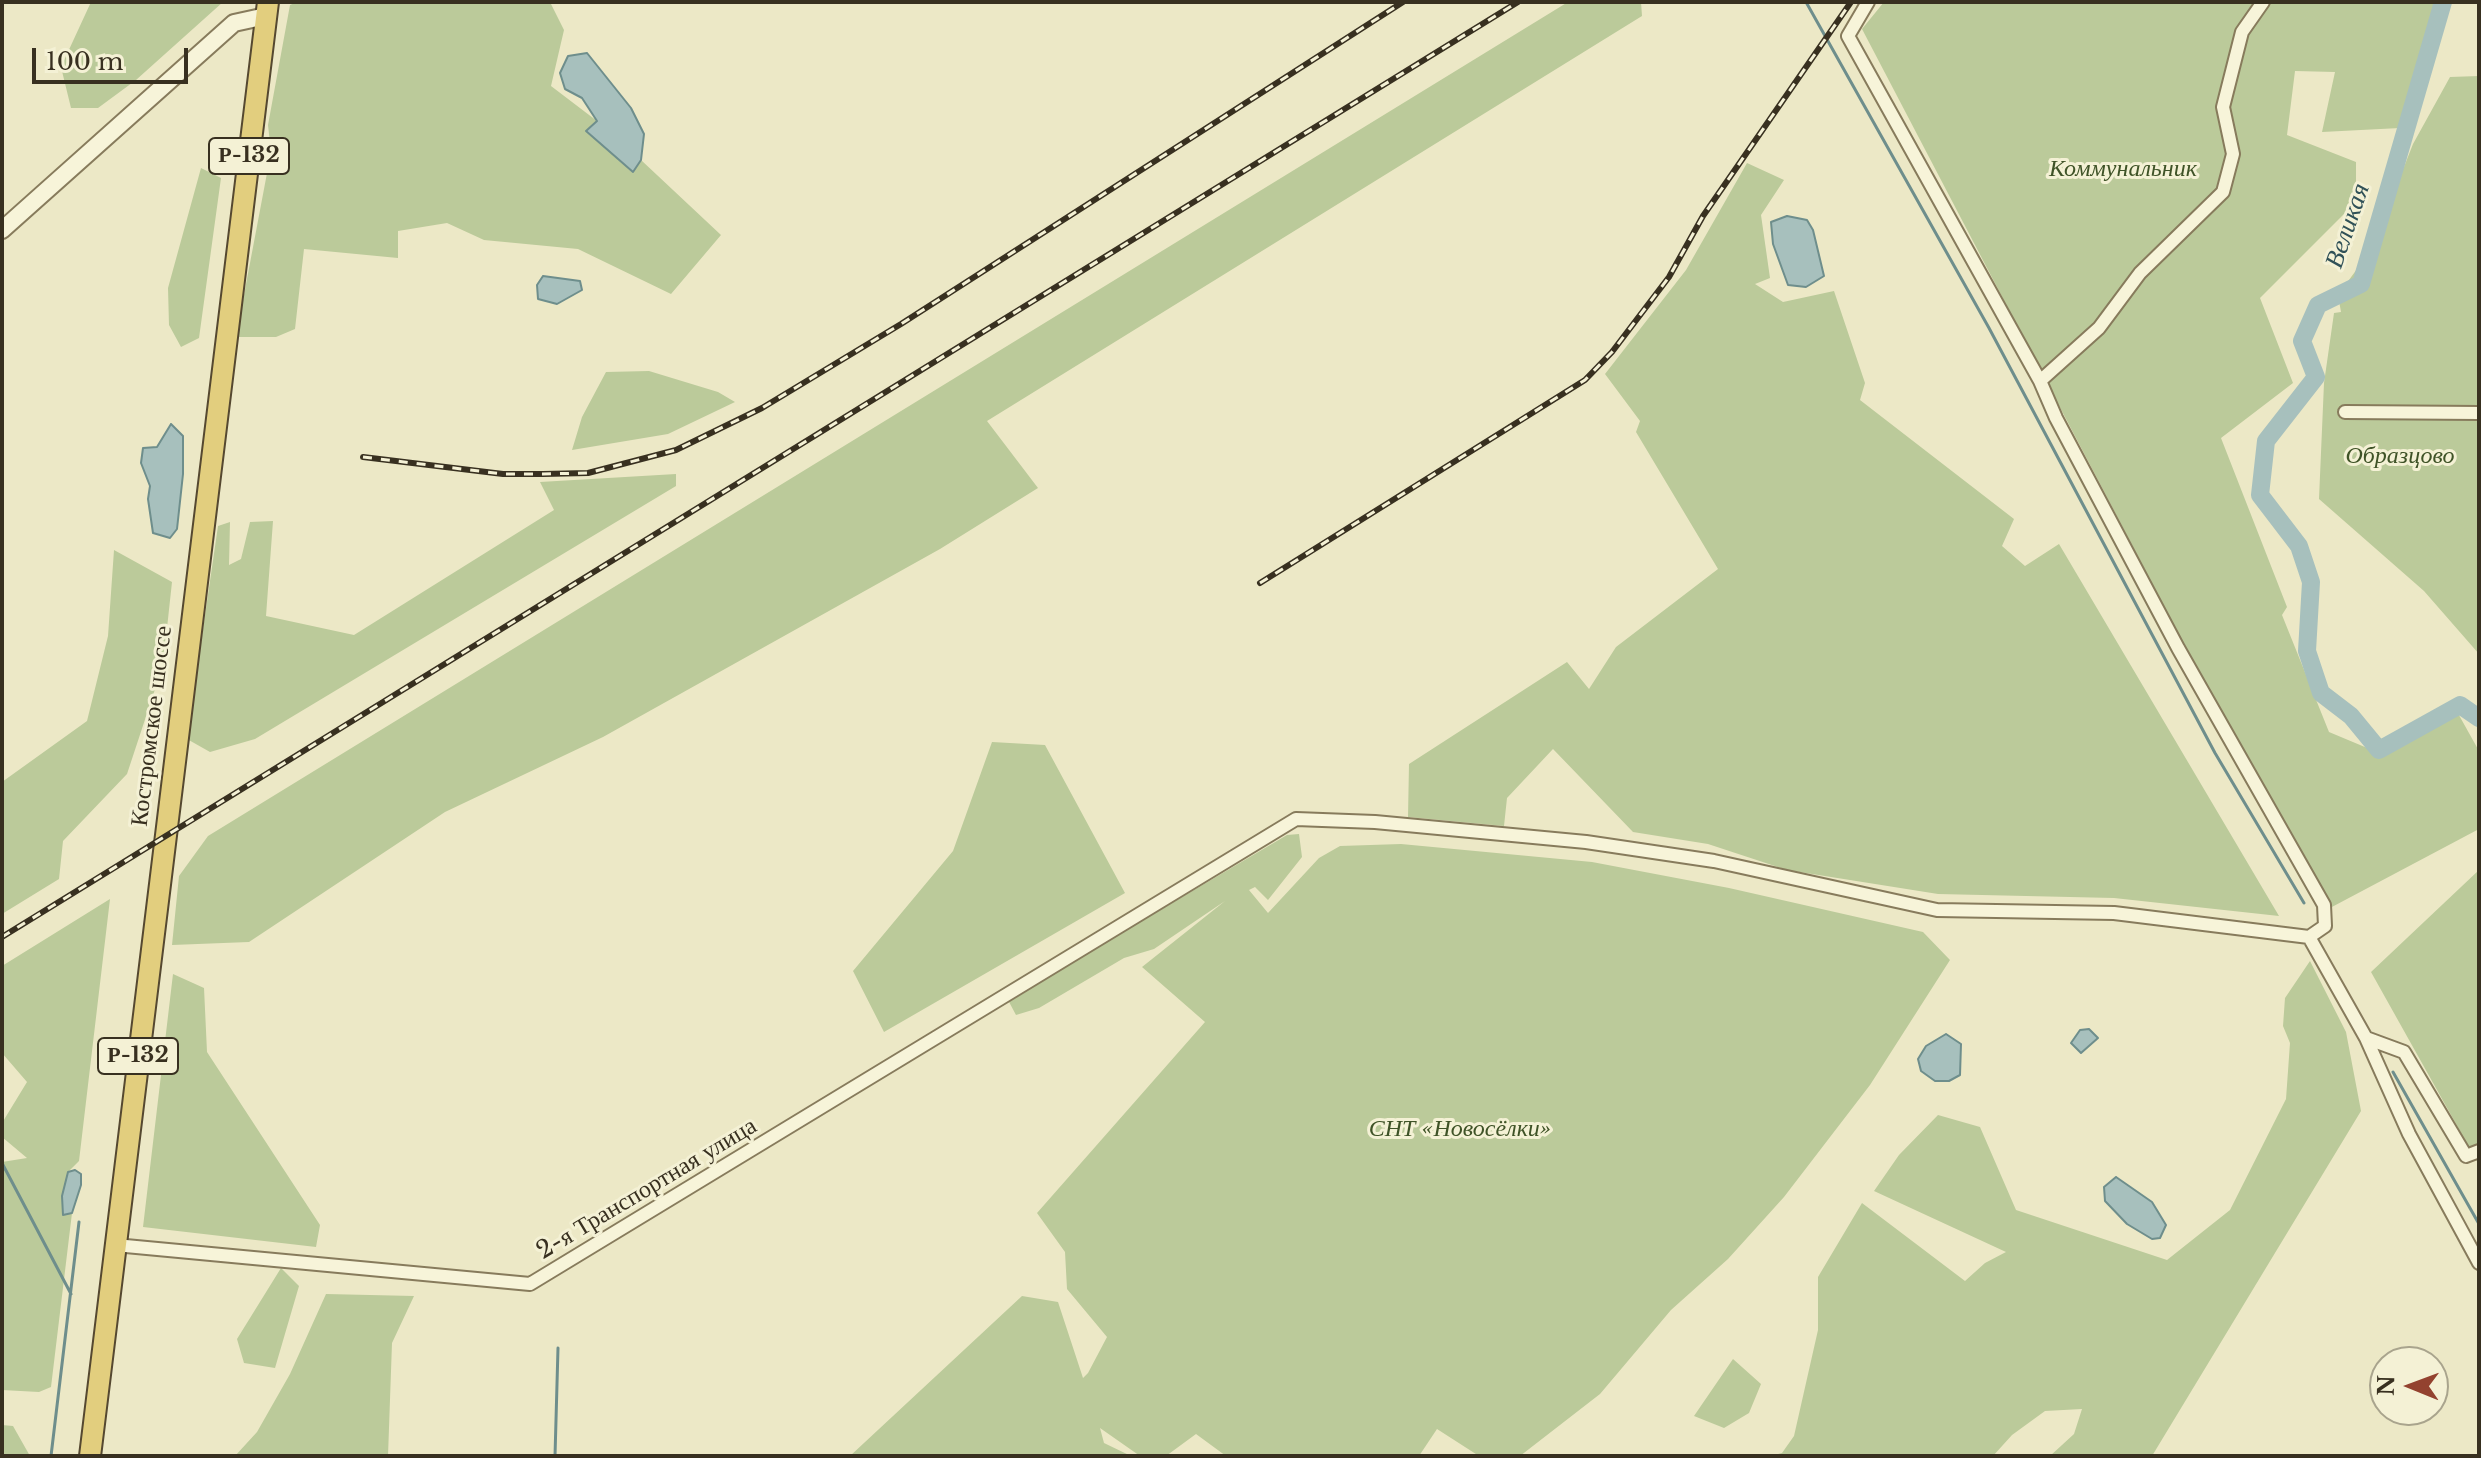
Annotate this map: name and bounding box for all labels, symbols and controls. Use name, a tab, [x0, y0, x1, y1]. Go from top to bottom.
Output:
scale bar	[36, 32, 192, 82]
text: 100 m	[46, 47, 124, 76]
road number: Р-132	[209, 138, 289, 174]
park label: Коммунальник	[2049, 155, 2197, 183]
water label: Великая	[2319, 179, 2377, 273]
park label: Образцово	[2345, 442, 2455, 470]
street label: Костромское шоссе	[125, 624, 179, 828]
road number: Р-132	[98, 1038, 178, 1074]
street label: 2-я Транспортная улица	[532, 1112, 762, 1266]
park label: СНТ «Новосёлки»	[1369, 1115, 1551, 1143]
north arrow	[2369, 1346, 2449, 1426]
text: N	[2373, 1375, 2400, 1396]

